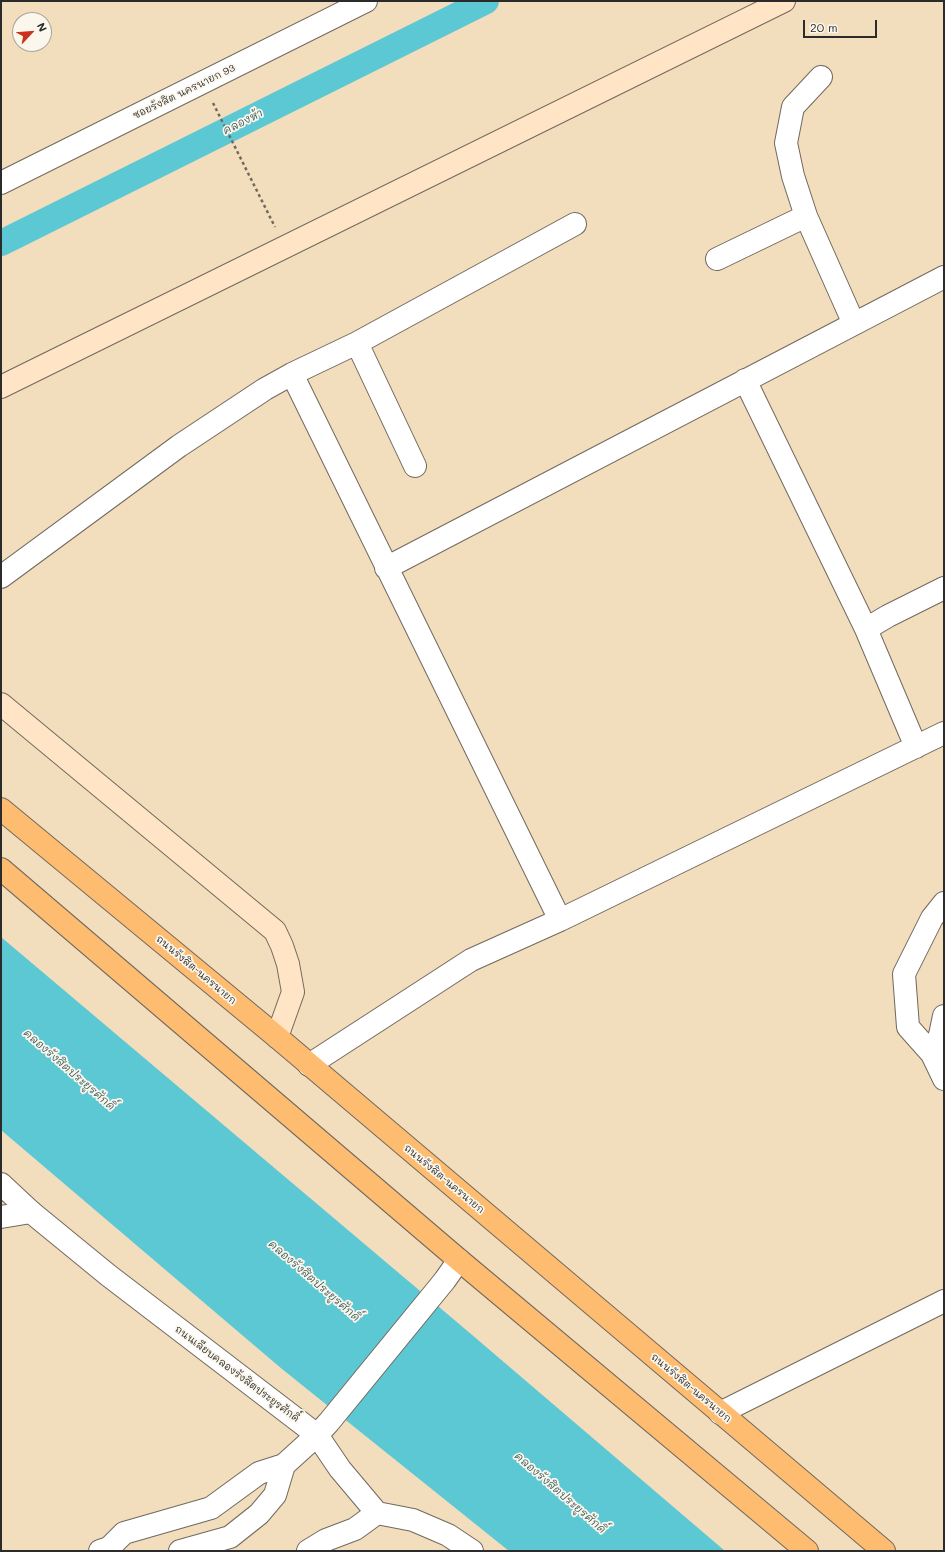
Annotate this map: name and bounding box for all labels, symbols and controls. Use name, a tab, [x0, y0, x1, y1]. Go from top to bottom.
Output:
north arrow	[12, 12, 52, 52]
scale bar	[805, 12, 879, 38]
text: 20 m	[810, 19, 838, 35]
text: N	[34, 20, 51, 34]
street label: ซอยรังสิต นครนายก 93	[131, 62, 237, 122]
water label: คลองห้า	[221, 106, 265, 138]
street label: ถนนรังสิต-นครนายก	[153, 933, 239, 1007]
water label: คลองรังสิตประยูรศักดิ์	[21, 1027, 117, 1113]
street label: ถนนรังสิต-นครนายก	[401, 1142, 487, 1216]
water label: คลองรังสิตประยูรศักดิ์	[266, 1238, 362, 1324]
street label: ถนนเลียบคลองรังสิตประยูรศักดิ์	[172, 1323, 302, 1425]
street label: ถนนรังสิต-นครนายก	[648, 1351, 734, 1425]
water label: คลองรังสิตประยูรศักดิ์	[512, 1450, 608, 1536]

